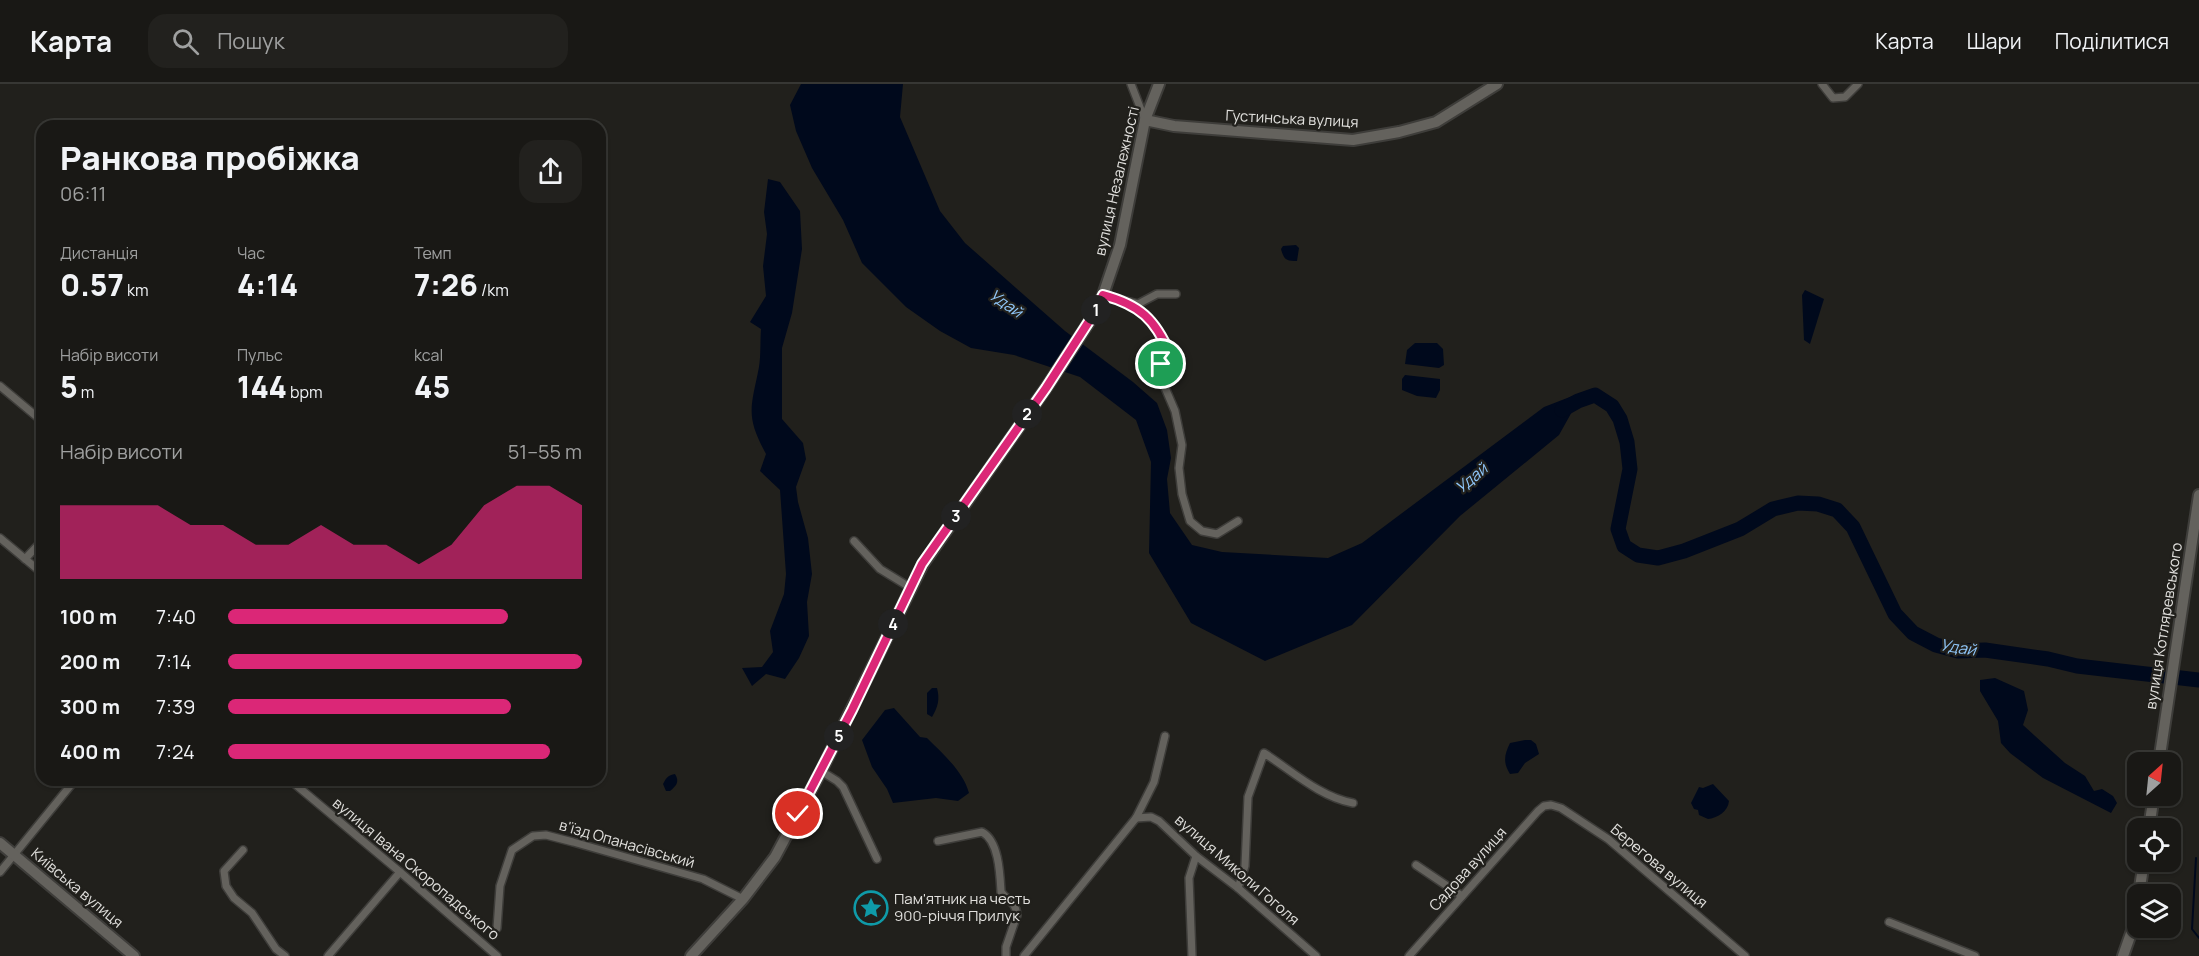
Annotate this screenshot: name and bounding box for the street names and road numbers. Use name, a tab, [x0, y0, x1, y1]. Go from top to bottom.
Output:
street label: вулиця Незалежності	[1089, 104, 1144, 258]
street label: Густинська вулиця	[1225, 105, 1359, 132]
street label: вулиця Котляревського	[2140, 541, 2187, 711]
street label: вулиця Івана Скоропадського	[328, 792, 504, 945]
street label: вулиця Миколи Гоголя	[1170, 810, 1304, 930]
street label: в'їзд Опанасівський	[557, 814, 697, 873]
street label: Берегова вулиця	[1606, 819, 1712, 913]
street label: Садова вулиця	[1424, 822, 1511, 915]
street label: Київська вулиця	[27, 843, 128, 932]

